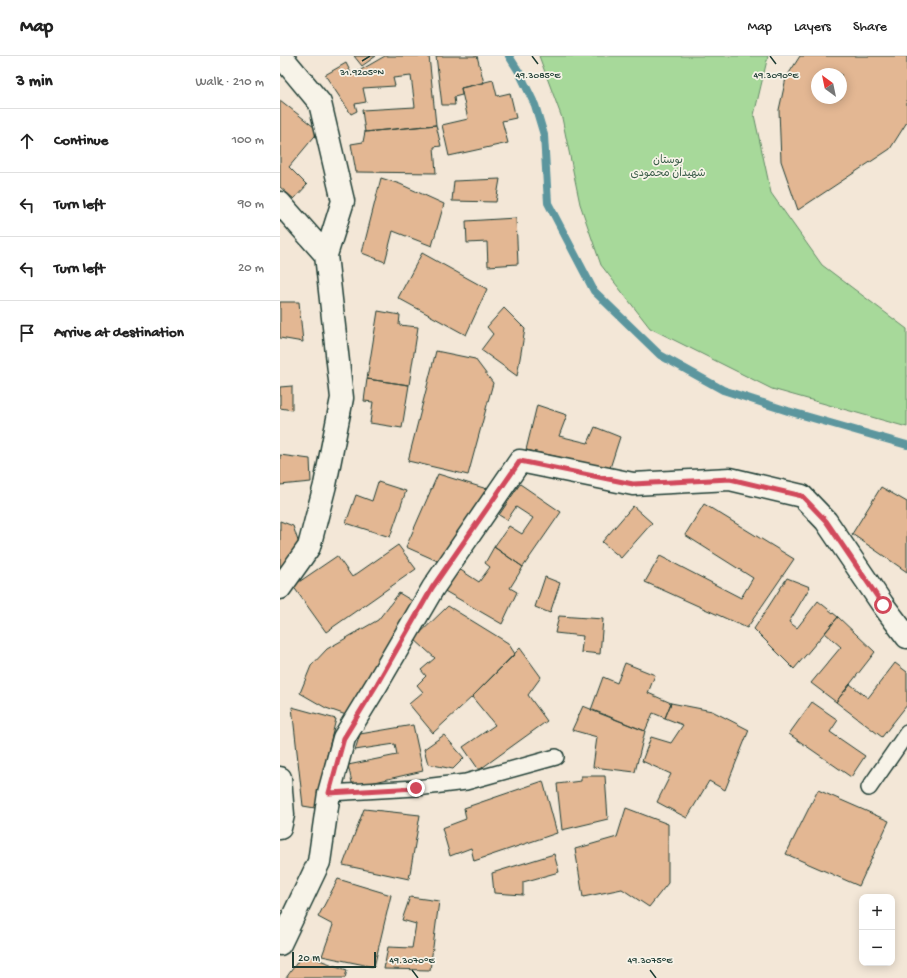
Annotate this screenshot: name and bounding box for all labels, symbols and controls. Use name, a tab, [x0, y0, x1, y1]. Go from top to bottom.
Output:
text: Map	[20, 16, 53, 39]
text: Map	[748, 19, 772, 36]
text: Layers	[794, 19, 831, 36]
text: Share	[853, 19, 887, 36]
text: 31.9205°N	[339, 67, 385, 79]
north arrow	[811, 68, 847, 104]
text: 49.3085°E	[515, 70, 561, 82]
text: 49.3090°E	[753, 70, 799, 82]
text: 3 min	[16, 72, 53, 92]
text: Walk · 210 m	[196, 75, 264, 90]
icon: ahead	[16, 130, 38, 152]
text: Continue	[54, 132, 108, 150]
text: 100 m	[232, 133, 264, 148]
park label: بوستان شهیدان محمودی	[630, 154, 706, 180]
icon: left	[16, 194, 38, 216]
text: Turn left	[54, 196, 105, 214]
text: 90 m	[238, 197, 264, 212]
icon: left	[16, 258, 38, 280]
text: Turn left	[54, 260, 105, 278]
text: 20 m	[238, 261, 264, 276]
icon: arrive	[16, 322, 38, 344]
text: Arrive at destination	[54, 324, 184, 342]
route start	[874, 596, 892, 614]
route end	[407, 779, 425, 797]
map controls	[859, 894, 895, 966]
button: +	[859, 894, 895, 930]
button: −	[859, 930, 895, 966]
scale bar	[292, 950, 376, 969]
text: 20 m	[298, 953, 320, 965]
text: 49.3070°E	[389, 955, 435, 967]
text: 49.3075°E	[628, 955, 673, 967]

